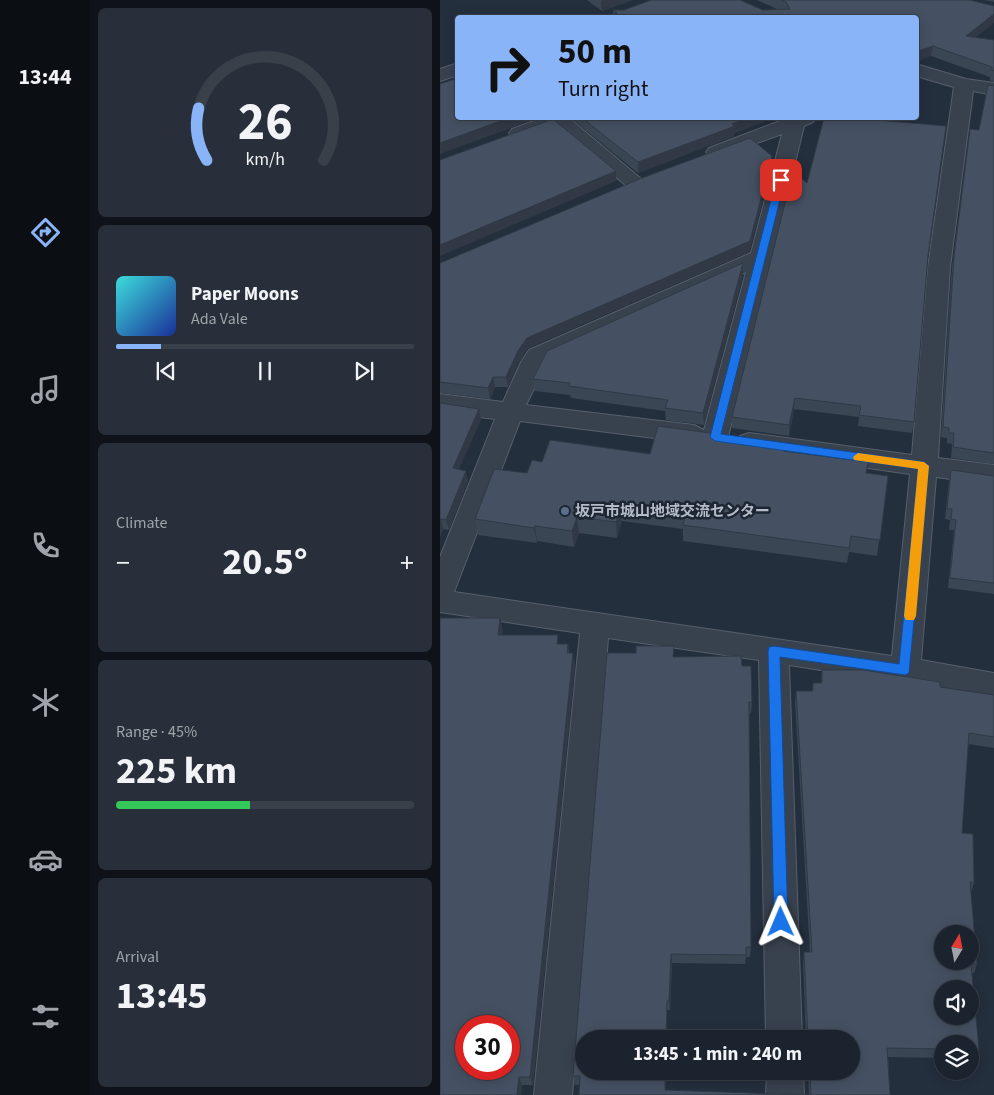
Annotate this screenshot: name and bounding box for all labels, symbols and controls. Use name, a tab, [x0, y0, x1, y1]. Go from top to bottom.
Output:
text: 50 m	[558, 27, 632, 77]
icon: right	[475, 35, 540, 100]
text: 13:44	[18, 61, 72, 93]
text: Turn right	[558, 73, 648, 105]
text: 26	[238, 86, 292, 160]
text: km/h	[245, 147, 285, 172]
pin	[760, 159, 802, 201]
icon: arrive	[767, 166, 795, 194]
icon: directions	[28, 215, 63, 250]
text: Paper Moons	[191, 281, 299, 308]
text: Ada Vale	[191, 308, 248, 330]
icon: previous	[152, 357, 180, 385]
icon: pause	[251, 357, 279, 385]
icon: next	[350, 357, 378, 385]
icon: music	[28, 372, 63, 407]
place label: 坂戸市城山地域交流センター	[575, 501, 770, 522]
marker: 坂戸市城山地域交流センター	[559, 505, 571, 517]
text: Climate	[116, 512, 167, 534]
icon: phone	[28, 528, 63, 563]
text: 20.5°	[222, 535, 308, 589]
text: −	[116, 543, 130, 583]
text: +	[400, 543, 414, 583]
icon: climate	[28, 685, 63, 720]
text: Range · 45%	[116, 721, 197, 743]
text: 225 km	[116, 744, 237, 798]
icon: car	[28, 842, 63, 877]
position arrow	[754, 895, 806, 947]
north arrow	[934, 925, 979, 970]
map controls	[934, 925, 979, 1080]
text: Arrival	[116, 946, 159, 968]
text: 13:45	[116, 969, 208, 1023]
button: sound	[934, 980, 979, 1025]
icon: filters	[28, 999, 63, 1034]
speed limit sign: 30	[455, 1015, 520, 1080]
button: layers	[934, 1035, 979, 1080]
text: 13:45 · 1 min · 240 m	[633, 1041, 802, 1068]

